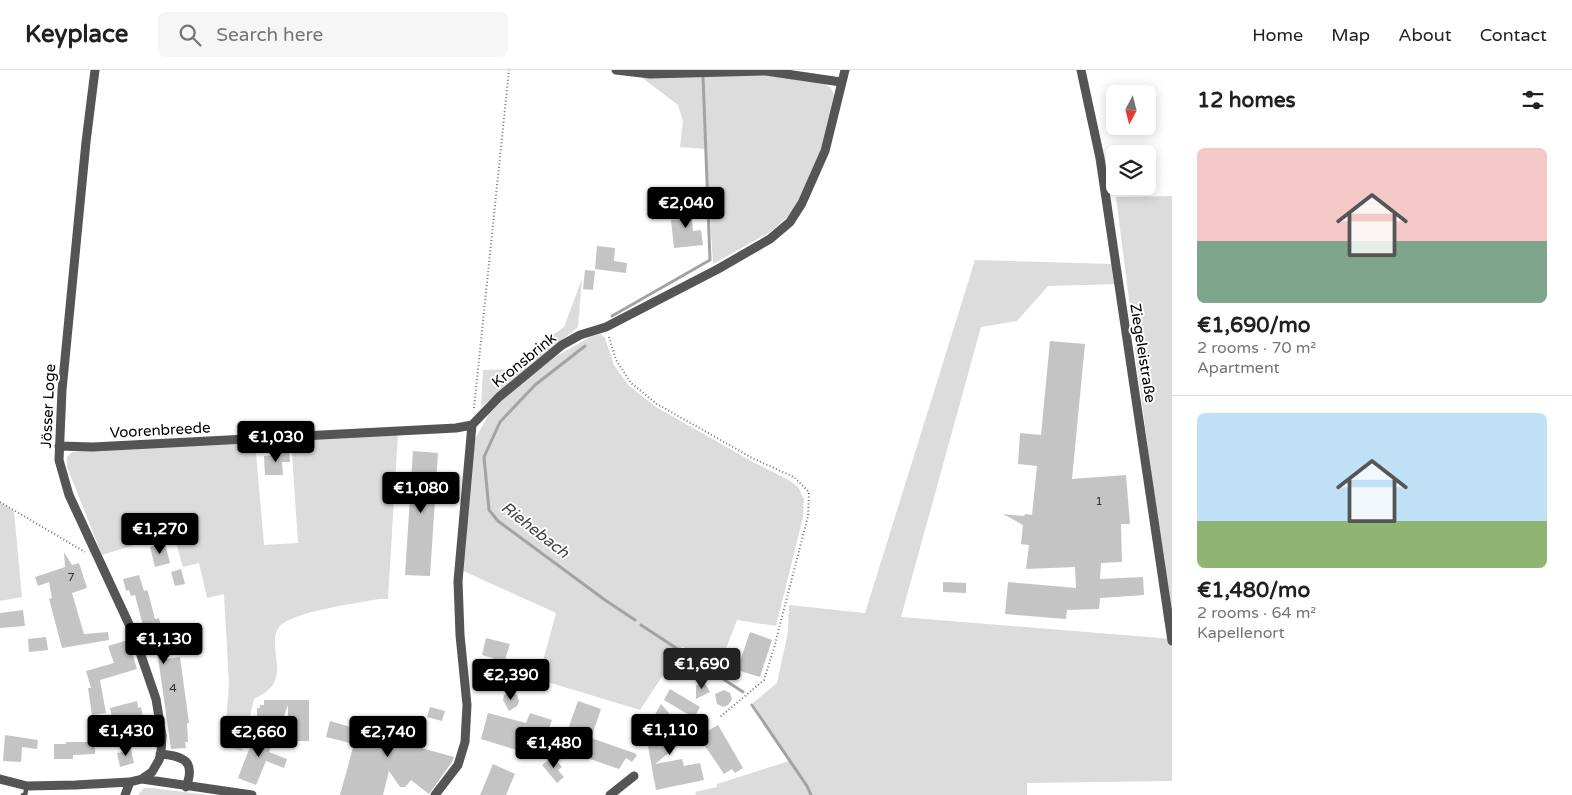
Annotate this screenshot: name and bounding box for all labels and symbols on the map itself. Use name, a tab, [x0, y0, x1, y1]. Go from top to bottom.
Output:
north arrow	[1106, 85, 1156, 135]
pin: €2,040	[645, 186, 727, 229]
street label: Ziegeleistraße	[1126, 302, 1160, 404]
street label: Kronsbrink	[488, 329, 560, 391]
street label: Jösser Loge	[37, 363, 59, 449]
street label: Voorenbreede	[109, 418, 211, 442]
pin: €1,030	[235, 420, 317, 463]
pin: €1,080	[380, 472, 462, 514]
house number: 1	[1095, 494, 1103, 508]
water label: Riehebach	[497, 497, 574, 563]
pin: €1,270	[119, 512, 201, 555]
house number: 7	[67, 570, 75, 584]
pin: €1,130	[123, 622, 205, 665]
pin: €1,690	[661, 648, 743, 690]
pin: €2,390	[470, 658, 552, 701]
house number: 4	[169, 681, 177, 695]
pin: €1,430	[85, 714, 167, 757]
pin: €1,110	[629, 714, 711, 756]
pin: €2,660	[218, 716, 300, 758]
pin: €2,740	[347, 716, 429, 758]
pin: €1,480	[513, 726, 595, 769]

